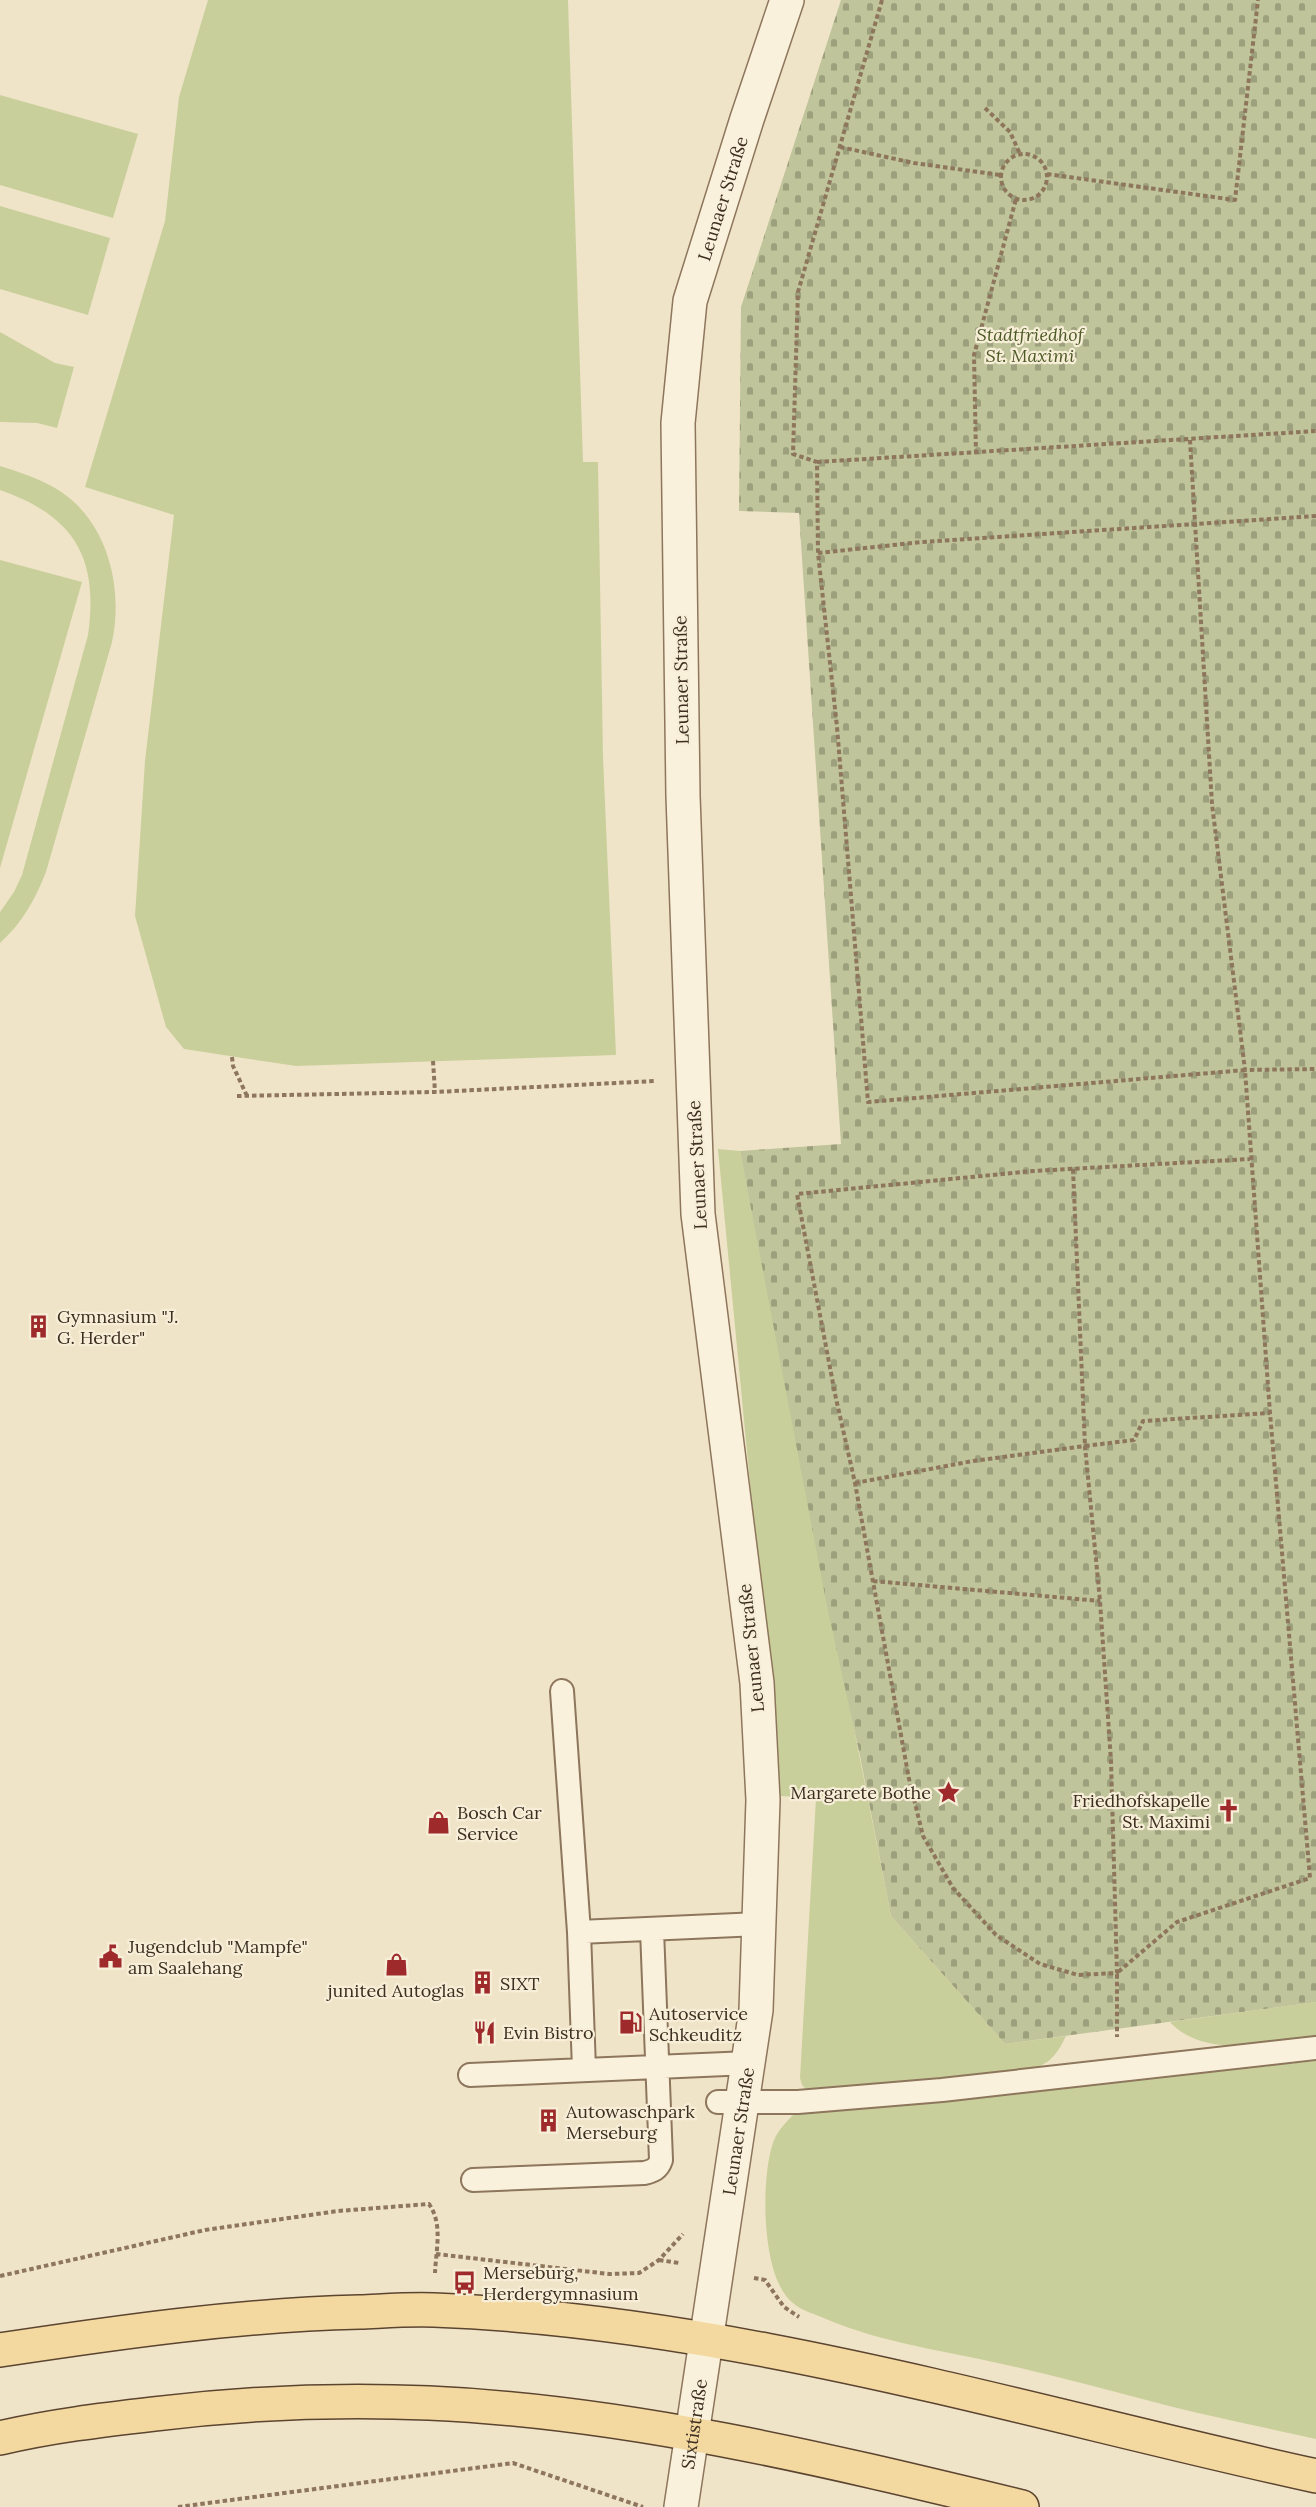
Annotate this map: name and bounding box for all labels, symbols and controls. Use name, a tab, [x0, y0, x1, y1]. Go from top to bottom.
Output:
street label: Leunaer Straße	[692, 133, 753, 264]
park label: Stadtfriedhof St. Maximi	[976, 323, 1086, 367]
street label: Leunaer Straße	[668, 615, 694, 745]
street label: Leunaer Straße	[682, 1100, 712, 1230]
place label: Gymnasium "J. G. Herder"	[57, 1305, 178, 1349]
building icon: Gymnasium "J. G. Herder"	[26, 1313, 52, 1339]
street label: Leunaer Straße	[733, 1582, 769, 1714]
place icon: Margarete Bothe	[936, 1779, 962, 1805]
place label: Margarete Bothe	[790, 1781, 931, 1804]
place label: Friedhofskapelle St. Maximi	[1072, 1789, 1210, 1833]
church icon: Friedhofskapelle St. Maximi	[1215, 1797, 1241, 1823]
place label: Bosch Car Service	[457, 1801, 542, 1845]
shop icon: Bosch Car Service	[426, 1809, 452, 1835]
place label: Jugendclub "Mampfe" am Saalehang	[127, 1935, 308, 1979]
public building icon: Jugendclub "Mampfe" am Saalehang	[97, 1943, 123, 1969]
shop icon: junited Autoglas	[383, 1951, 409, 1977]
building icon: SIXT	[469, 1970, 495, 1996]
place label: SIXT	[500, 1972, 540, 1995]
place label: junited Autoglas	[326, 1979, 464, 2002]
place label: Autoservice Schkeuditz	[648, 2002, 748, 2046]
fuel station icon: Autoservice Schkeuditz	[618, 2010, 644, 2036]
restaurant icon: Evin Bistro	[472, 2019, 498, 2045]
place label: Evin Bistro	[503, 2021, 593, 2044]
street label: Leunaer Straße	[717, 2065, 759, 2197]
place label: Autowaschpark Merseburg	[565, 2100, 695, 2144]
building icon: Autowaschpark Merseburg	[535, 2108, 561, 2134]
place label: Merseburg, Herdergymnasium	[483, 2261, 639, 2305]
bus stop icon: Merseburg, Herdergymnasium	[452, 2269, 478, 2295]
street label: Sixtistraße	[675, 2377, 712, 2471]

